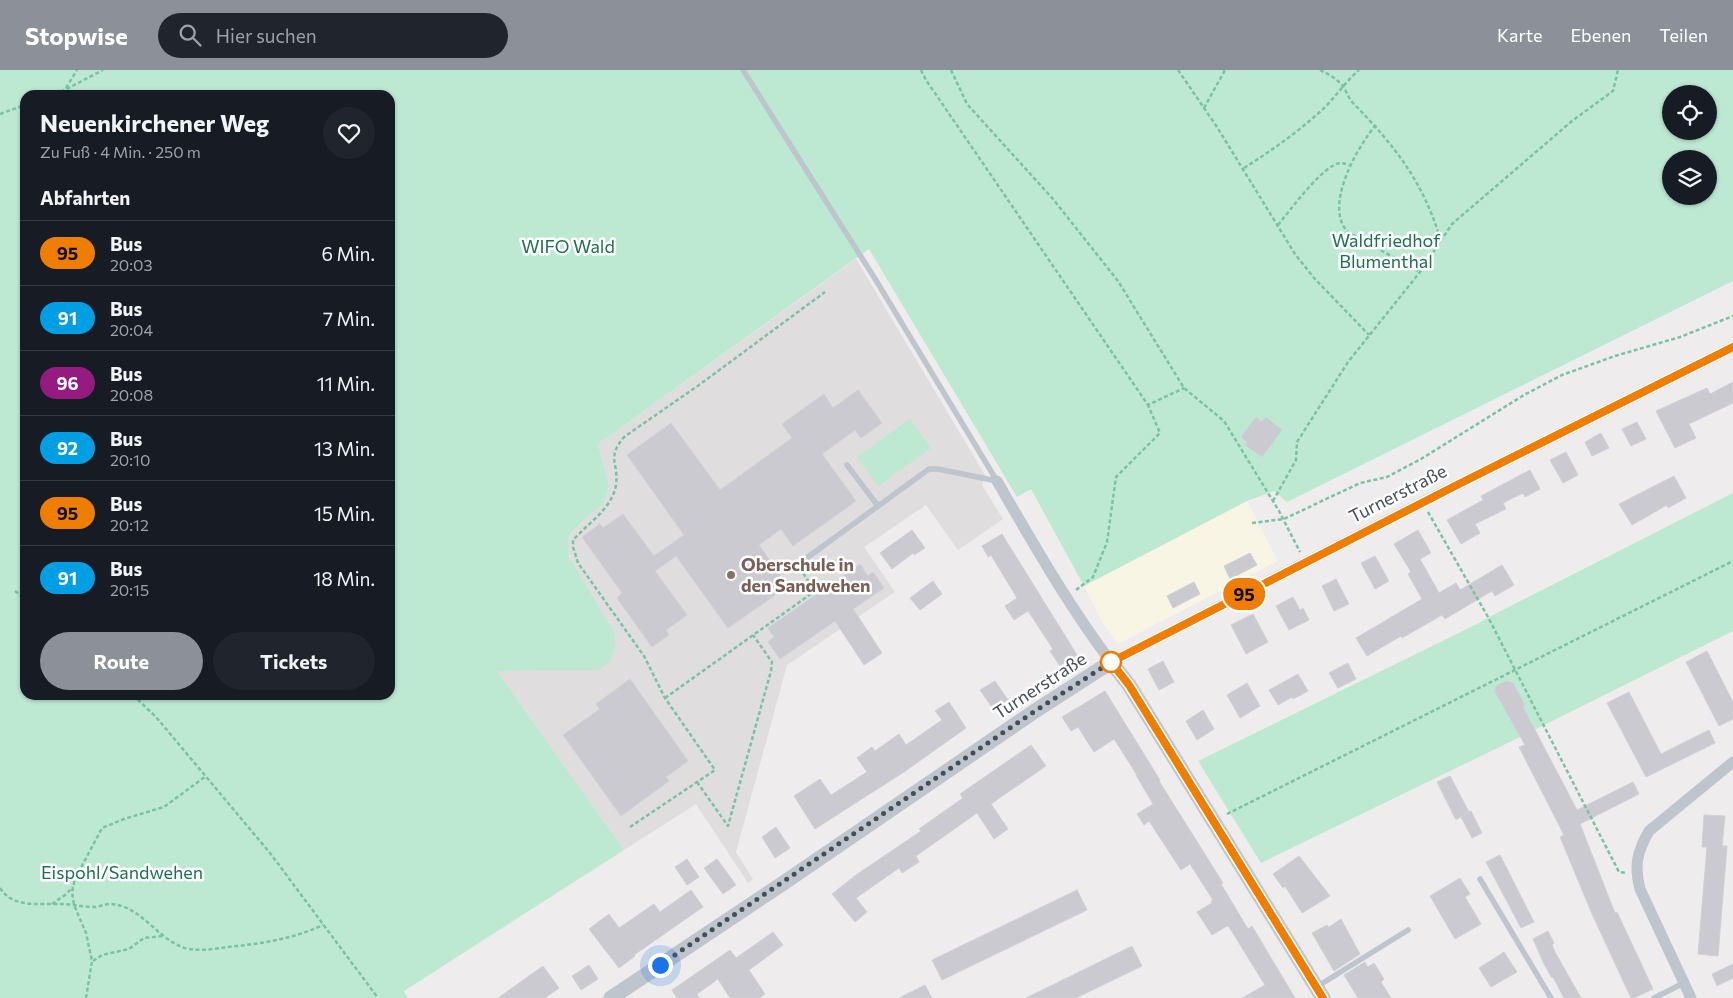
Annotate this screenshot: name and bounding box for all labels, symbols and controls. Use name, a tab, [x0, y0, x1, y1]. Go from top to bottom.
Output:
search box	[158, 13, 508, 58]
text: Stopwise	[25, 21, 128, 50]
icon: search	[176, 21, 204, 49]
text: Hier suchen	[216, 24, 317, 47]
text: Karte	[1497, 24, 1542, 46]
text: Ebenen	[1570, 24, 1631, 46]
text: Teilen	[1659, 24, 1708, 46]
map controls	[1662, 85, 1717, 205]
button: locate	[1662, 85, 1717, 140]
button: heart	[323, 107, 375, 159]
text: Neuenkirchener Weg	[40, 108, 269, 137]
text: Zu Fuß · 4 Min. · 250 m	[40, 142, 201, 161]
button: layers	[1662, 150, 1717, 205]
text: Abfahrten	[40, 186, 130, 209]
park label: Waldfriedhof Blumenthal	[1332, 229, 1441, 272]
text: Bus	[110, 232, 142, 255]
park label: WIFO Wald	[521, 235, 615, 257]
text: 95	[57, 242, 78, 264]
text: 6 Min.	[321, 242, 375, 265]
text: 20:03	[110, 255, 153, 274]
text: Bus	[110, 297, 142, 320]
text: 91	[58, 307, 77, 329]
text: 7 Min.	[323, 307, 375, 330]
text: 20:04	[110, 320, 153, 339]
text: Bus	[110, 362, 142, 385]
text: 96	[56, 372, 79, 394]
text: 11 Min.	[317, 372, 375, 395]
text: 20:08	[110, 385, 153, 404]
text: Bus	[110, 427, 142, 450]
text: 92	[57, 437, 78, 459]
text: 13 Min.	[314, 437, 375, 460]
text: 20:10	[110, 450, 150, 469]
street label: Turnerstraße	[1345, 459, 1450, 527]
text: Bus	[110, 492, 142, 515]
text: 95	[57, 502, 78, 524]
text: 15 Min.	[314, 502, 375, 525]
text: 20:12	[110, 515, 149, 534]
place label: Oberschule in den Sandwehen	[741, 553, 870, 596]
text: Bus	[110, 557, 142, 580]
text: 91	[58, 567, 77, 589]
text: 18 Min.	[313, 567, 375, 590]
marker: Oberschule in den Sandwehen	[725, 569, 737, 581]
line badge: 95	[1222, 578, 1266, 610]
text: 20:15	[110, 580, 149, 599]
text: 95	[1233, 583, 1255, 605]
button: Route	[40, 632, 203, 690]
button: Tickets	[213, 632, 375, 690]
street label: Turnerstraße	[989, 647, 1090, 723]
unlabelled marker	[1100, 651, 1122, 673]
park label: Eispohl/Sandwehen	[41, 861, 203, 883]
your location	[648, 953, 673, 978]

